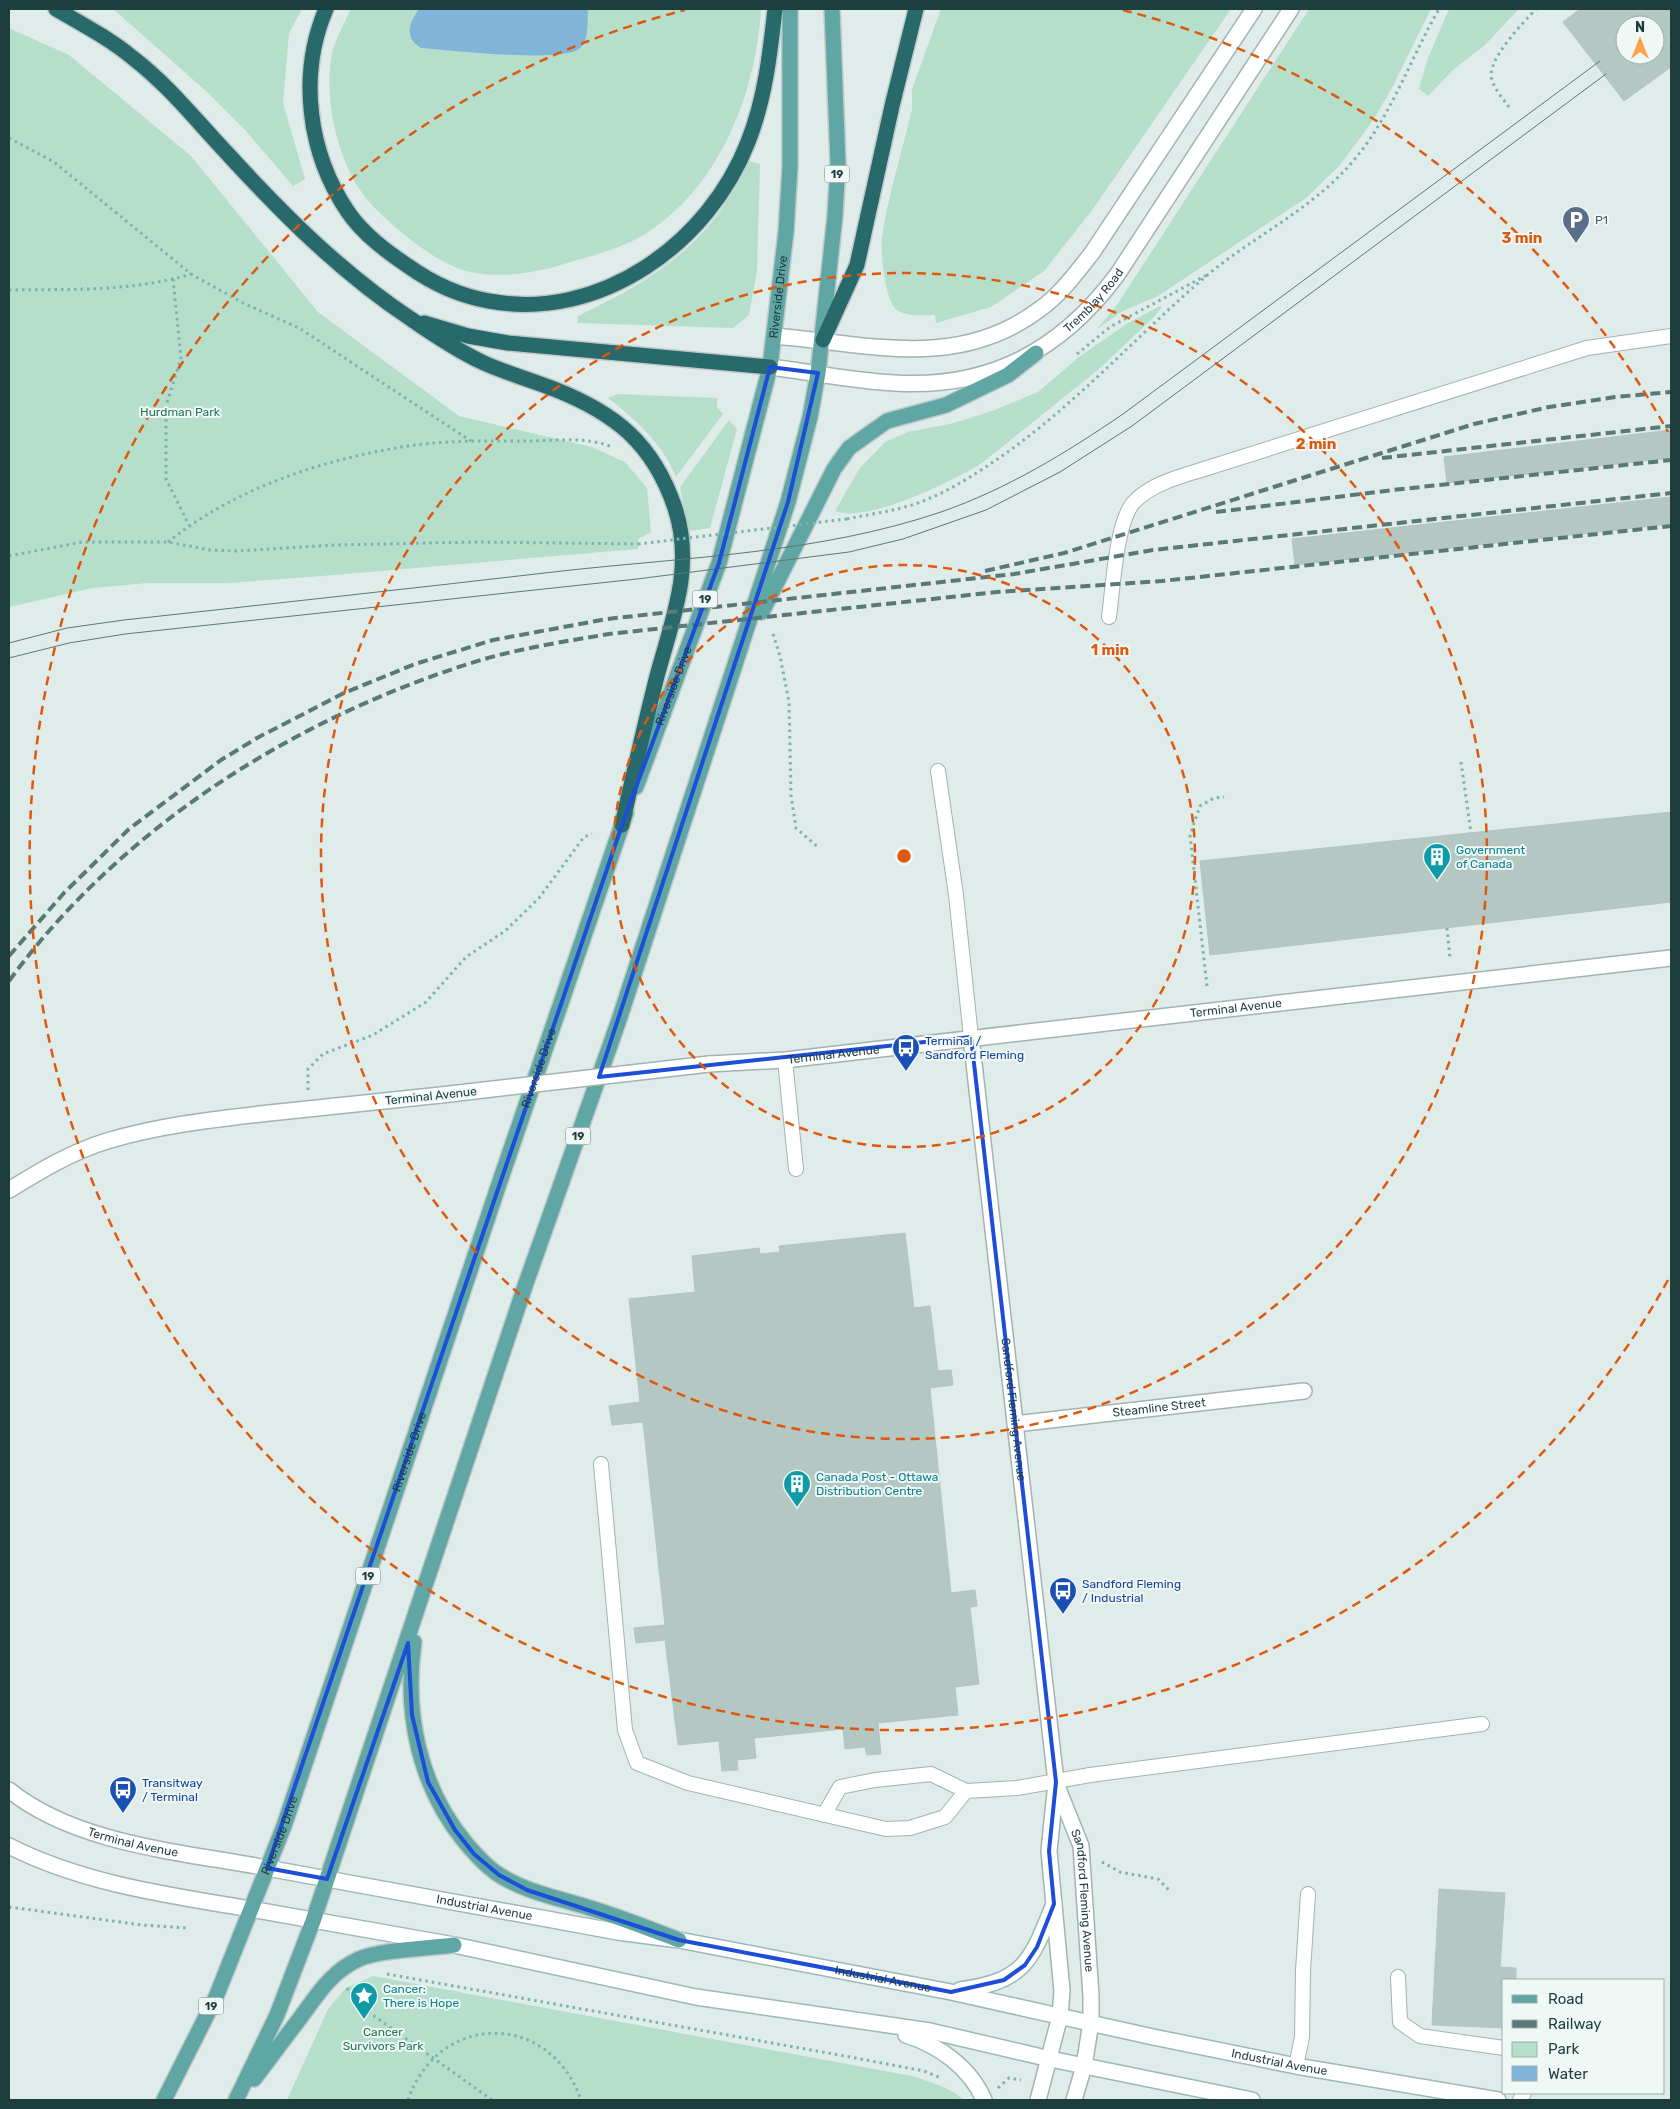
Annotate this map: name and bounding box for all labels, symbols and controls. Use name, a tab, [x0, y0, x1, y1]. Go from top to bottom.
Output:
north arrow	[1615, 15, 1665, 65]
text: N	[1635, 19, 1645, 36]
road number: 19	[824, 165, 850, 182]
parking icon: P1	[1561, 205, 1591, 244]
place label: P1	[1595, 213, 1608, 227]
text: 3 min	[1502, 229, 1542, 247]
street label: Riverside Drive	[766, 254, 790, 339]
street label: Tremblay Road	[1061, 266, 1126, 335]
park label: Hurdman Park	[140, 405, 221, 419]
text: 2 min	[1296, 435, 1336, 453]
road number: 19	[692, 590, 718, 608]
text: 1 min	[1091, 641, 1129, 659]
street label: Riverside Drive	[652, 644, 695, 727]
building icon: Government of Canada	[1422, 842, 1452, 881]
place label: Government of Canada	[1456, 843, 1525, 871]
centre of rings	[895, 847, 913, 865]
street label: Terminal Avenue	[1189, 996, 1283, 1020]
street label: Riverside Drive	[519, 1026, 559, 1110]
bus stop icon: Terminal / Sandford Fleming	[891, 1033, 921, 1072]
place label: Terminal / Sandford Fleming	[925, 1034, 1024, 1062]
street label: Terminal Avenue	[787, 1042, 880, 1067]
street label: Terminal Avenue	[384, 1084, 478, 1108]
road number: 19	[566, 1128, 590, 1144]
street label: Sandford Fleming Avenue	[998, 1337, 1029, 1482]
street label: Steamline Street	[1112, 1395, 1207, 1420]
street label: Riverside Drive	[389, 1410, 429, 1494]
building icon: Canada Post - Ottawa Distribution Centre	[782, 1469, 812, 1508]
place label: Canada Post - Ottawa Distribution Centre	[816, 1470, 938, 1498]
road number: 19	[356, 1568, 380, 1584]
bus stop icon: Sandford Fleming / Industrial	[1048, 1576, 1078, 1615]
place label: Sandford Fleming / Industrial	[1082, 1577, 1181, 1605]
bus stop icon: Transitway / Terminal	[108, 1775, 138, 1814]
place label: Transitway / Terminal	[142, 1776, 203, 1804]
street label: Riverside Drive	[258, 1794, 301, 1877]
street label: Terminal Avenue	[86, 1825, 179, 1860]
street label: Sandford Fleming Avenue	[1068, 1827, 1096, 1973]
street label: Industrial Avenue	[435, 1892, 534, 1923]
street label: Industrial Avenue	[834, 1963, 932, 1995]
legend	[1502, 1979, 1665, 2094]
place icon: Cancer: There is Hope	[349, 1981, 379, 2020]
place label: Cancer: There is Hope	[383, 1982, 459, 2010]
text: Road	[1548, 1990, 1584, 2008]
road number: 19	[198, 1998, 224, 2014]
text: Railway	[1548, 2015, 1602, 2033]
park label: Cancer Survivors Park	[343, 2025, 424, 2053]
text: Park	[1548, 2040, 1579, 2058]
street label: Industrial Avenue	[1230, 2046, 1329, 2078]
text: Water	[1548, 2065, 1588, 2083]

